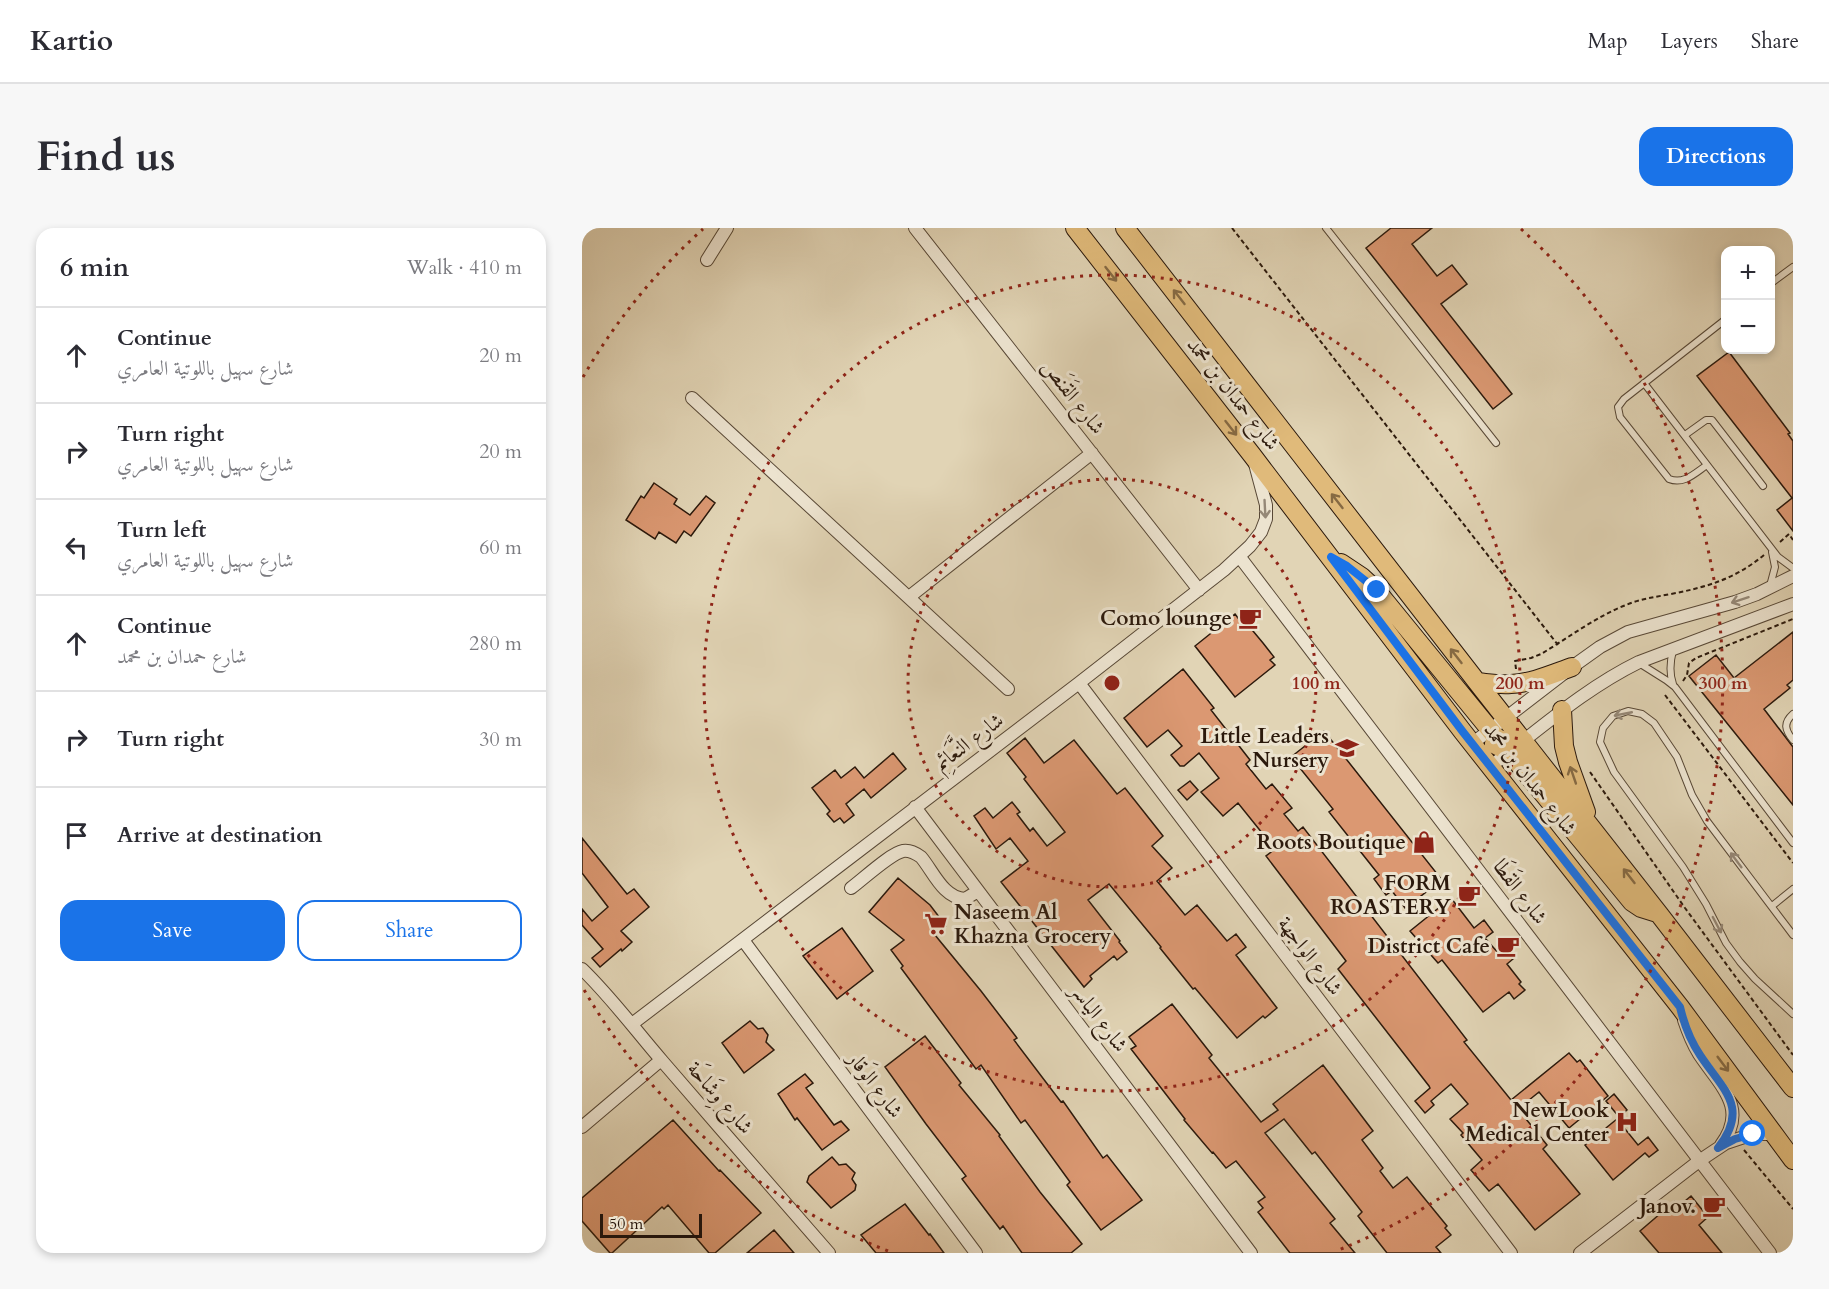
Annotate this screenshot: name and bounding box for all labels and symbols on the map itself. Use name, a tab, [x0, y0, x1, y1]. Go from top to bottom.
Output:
one-way arrow	[1105, 266, 1118, 282]
one-way arrow	[1173, 290, 1186, 306]
street label: شارع حمدان بن محمد	[1177, 331, 1286, 458]
street label: شارع القَنَص	[1032, 353, 1112, 443]
one-way arrow	[1224, 420, 1237, 436]
one-way arrow	[1331, 493, 1344, 509]
one-way arrow	[1259, 499, 1270, 519]
route end	[1363, 576, 1389, 602]
one-way arrow	[1731, 595, 1750, 606]
place label: Como lounge	[1100, 604, 1232, 633]
cafe icon: Como lounge	[1237, 605, 1263, 631]
one-way arrow	[1450, 648, 1463, 664]
text: 100 m	[1291, 671, 1341, 696]
text: 200 m	[1495, 671, 1545, 696]
text: 300 m	[1698, 671, 1748, 696]
centre of rings	[1102, 673, 1122, 693]
street label: شارع النَّعَائِم	[926, 703, 1012, 780]
one-way arrow	[1614, 709, 1633, 720]
street label: شارع حمدان بن محمد	[1474, 716, 1583, 843]
place label: Little Leaders Nursery	[1200, 722, 1329, 775]
school or university icon: Little Leaders Nursery	[1334, 735, 1360, 761]
one-way arrow	[1566, 766, 1577, 785]
place label: Roots Boutique	[1257, 828, 1406, 857]
shop icon: Roots Boutique	[1411, 829, 1437, 855]
one-way arrow	[1730, 852, 1743, 868]
street label: شارع القَطَا	[1484, 853, 1555, 932]
one-way arrow	[1623, 868, 1636, 884]
place label: FORM ROASTERY	[1330, 869, 1451, 922]
cafe icon: FORM ROASTERY	[1456, 882, 1482, 908]
place label: Naseem Al Khazna Grocery	[954, 898, 1111, 951]
supermarket icon: Naseem Al Khazna Grocery	[923, 911, 949, 937]
street label: شارع الواجهة	[1268, 911, 1349, 1003]
one-way arrow	[1711, 916, 1723, 933]
place label: District Cafe	[1368, 932, 1490, 961]
cafe icon: District Cafe	[1495, 933, 1521, 959]
street label: شارع الياسر	[1060, 976, 1134, 1060]
street label: شارع الوَقار	[837, 1043, 911, 1126]
street label: شارع وِشَاحَة	[678, 1055, 761, 1143]
one-way arrow	[1717, 1055, 1729, 1071]
place label: NewLook Medical Center	[1465, 1096, 1610, 1149]
hospital icon: NewLook Medical Center	[1614, 1109, 1640, 1135]
route start	[1739, 1120, 1765, 1146]
place label: Janov.	[1636, 1192, 1696, 1221]
cafe icon: Janov.	[1701, 1193, 1727, 1219]
scale bar	[600, 1211, 702, 1238]

